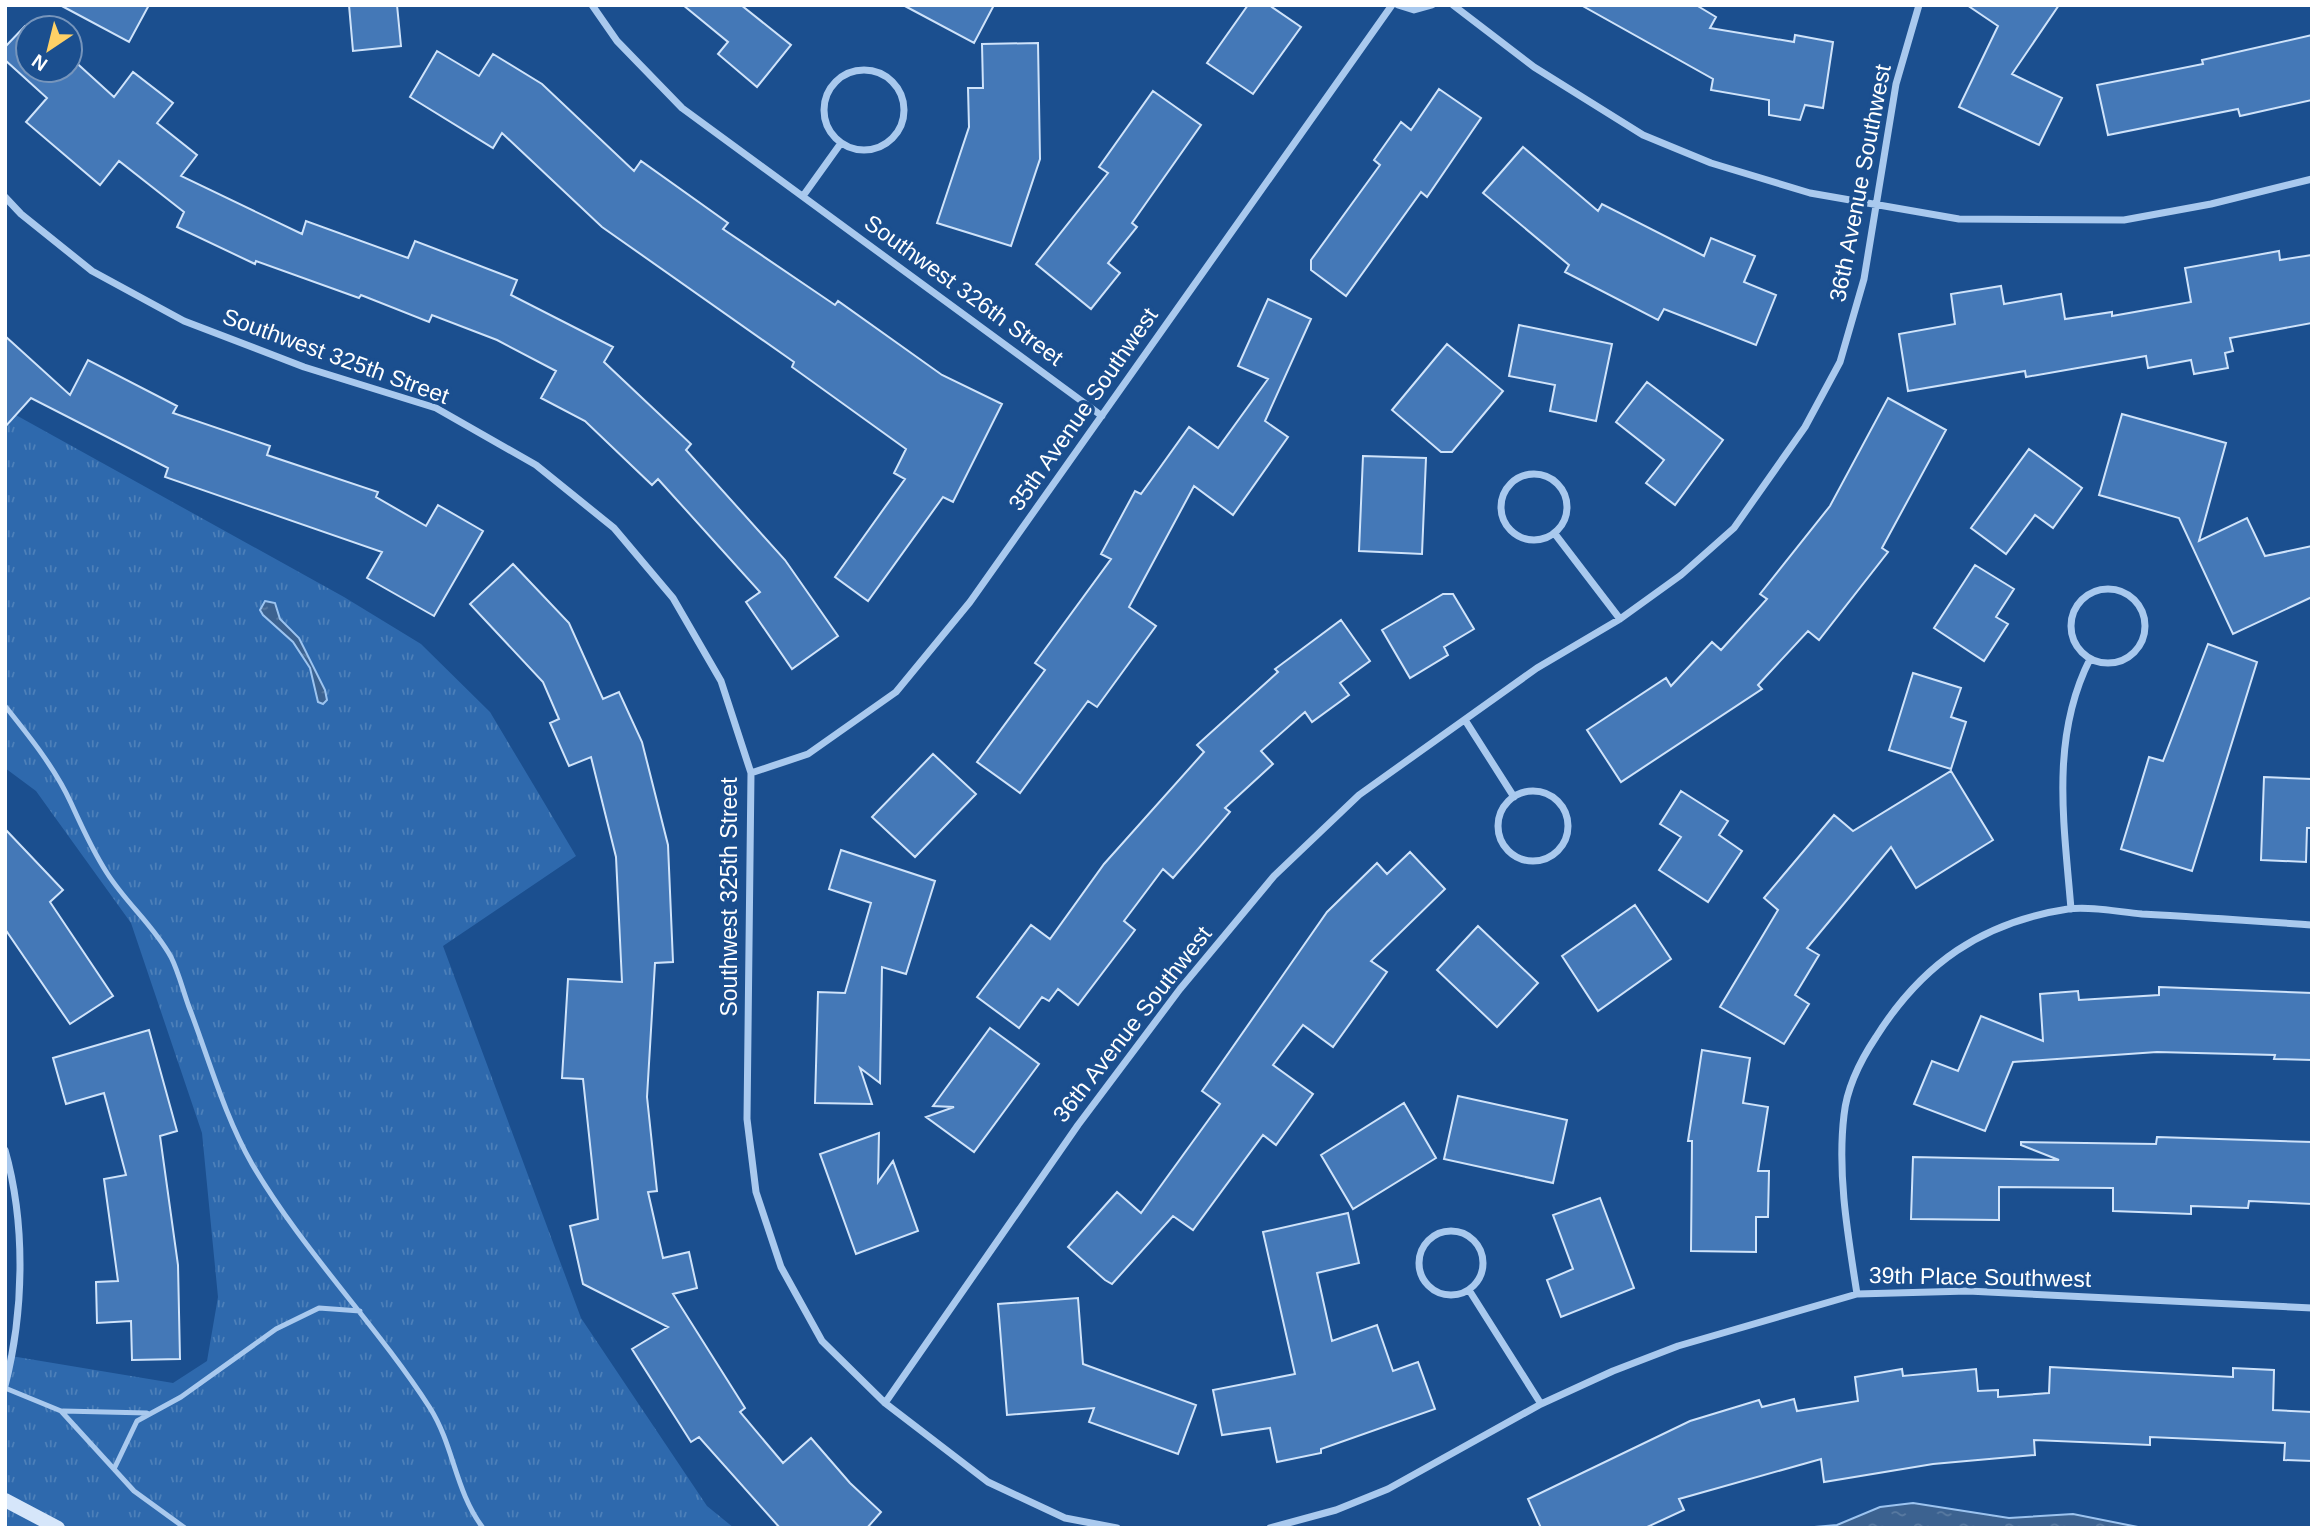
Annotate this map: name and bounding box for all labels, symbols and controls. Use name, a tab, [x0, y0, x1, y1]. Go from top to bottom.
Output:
north arrow	[14, 14, 84, 84]
text: N	[28, 50, 51, 75]
street label: 36th Avenue Southwest	[1824, 62, 1896, 304]
street label: Southwest 326th Street	[860, 209, 1069, 371]
street label: 35th Avenue Southwest	[1003, 302, 1163, 515]
street label: Southwest 325th Street	[219, 303, 453, 409]
street label: Southwest 325th Street	[716, 777, 742, 1017]
street label: 36th Avenue Southwest	[1047, 920, 1217, 1127]
street label: 39th Place Southwest	[1869, 1262, 2092, 1292]

